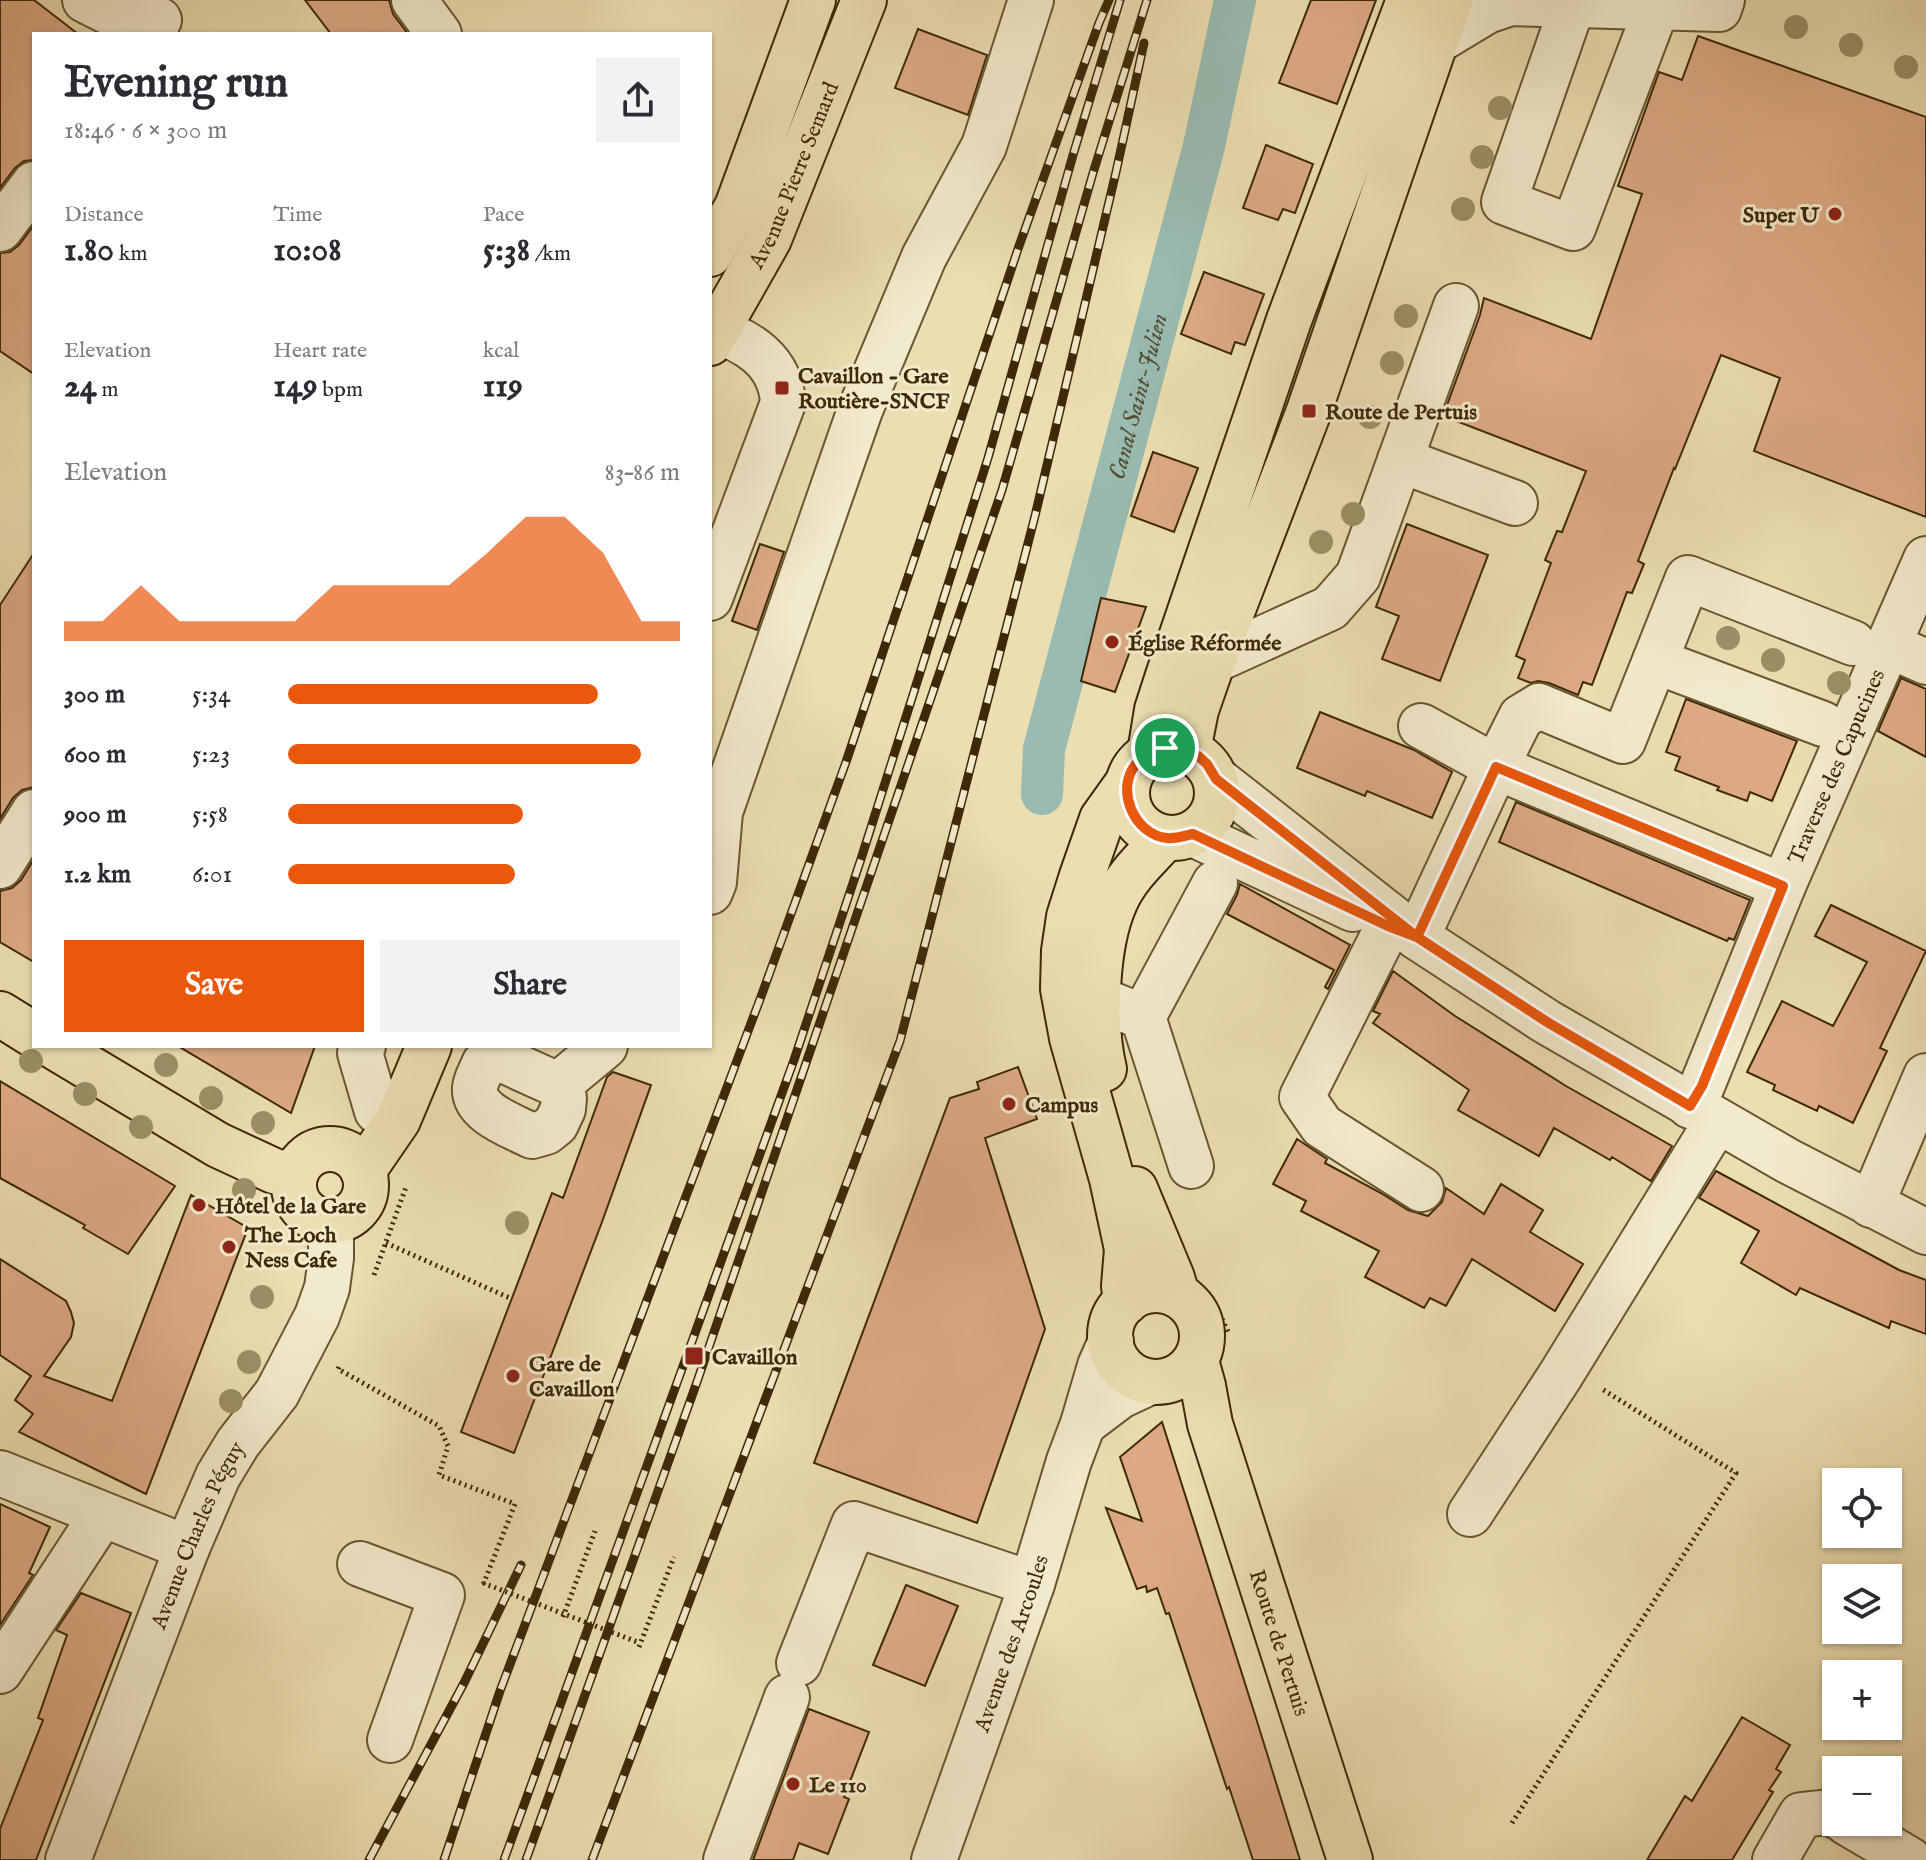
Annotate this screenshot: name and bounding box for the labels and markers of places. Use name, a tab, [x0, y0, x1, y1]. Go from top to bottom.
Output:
place label: Super U	[1743, 202, 1820, 230]
marker: Super U	[1826, 205, 1844, 223]
place label: Cavaillon - Gare Routière-SNCF	[798, 363, 949, 416]
marker: Cavaillon - Gare Routière-SNCF	[773, 379, 791, 397]
place label: Route de Pertuis	[1325, 399, 1477, 427]
marker: Route de Pertuis	[1300, 402, 1318, 420]
place label: Église Réformée	[1128, 630, 1281, 658]
marker: Église Réformée	[1103, 633, 1121, 651]
pin	[1131, 714, 1199, 782]
place label: Campus	[1025, 1092, 1098, 1120]
marker: Campus	[1000, 1095, 1018, 1113]
place label: Hôtel de la Gare	[215, 1193, 366, 1221]
marker: Hôtel de la Gare	[190, 1196, 208, 1214]
place label: The Loch Ness Cafe	[244, 1222, 337, 1275]
marker: The Loch Ness Cafe	[220, 1238, 238, 1256]
place label: Cavaillon	[712, 1344, 798, 1372]
marker: Cavaillon	[683, 1345, 705, 1367]
place label: Gare de Cavaillon	[529, 1351, 615, 1404]
marker: Gare de Cavaillon	[504, 1367, 522, 1385]
place label: Le 110	[809, 1772, 867, 1800]
marker: Le 110	[784, 1775, 802, 1793]

